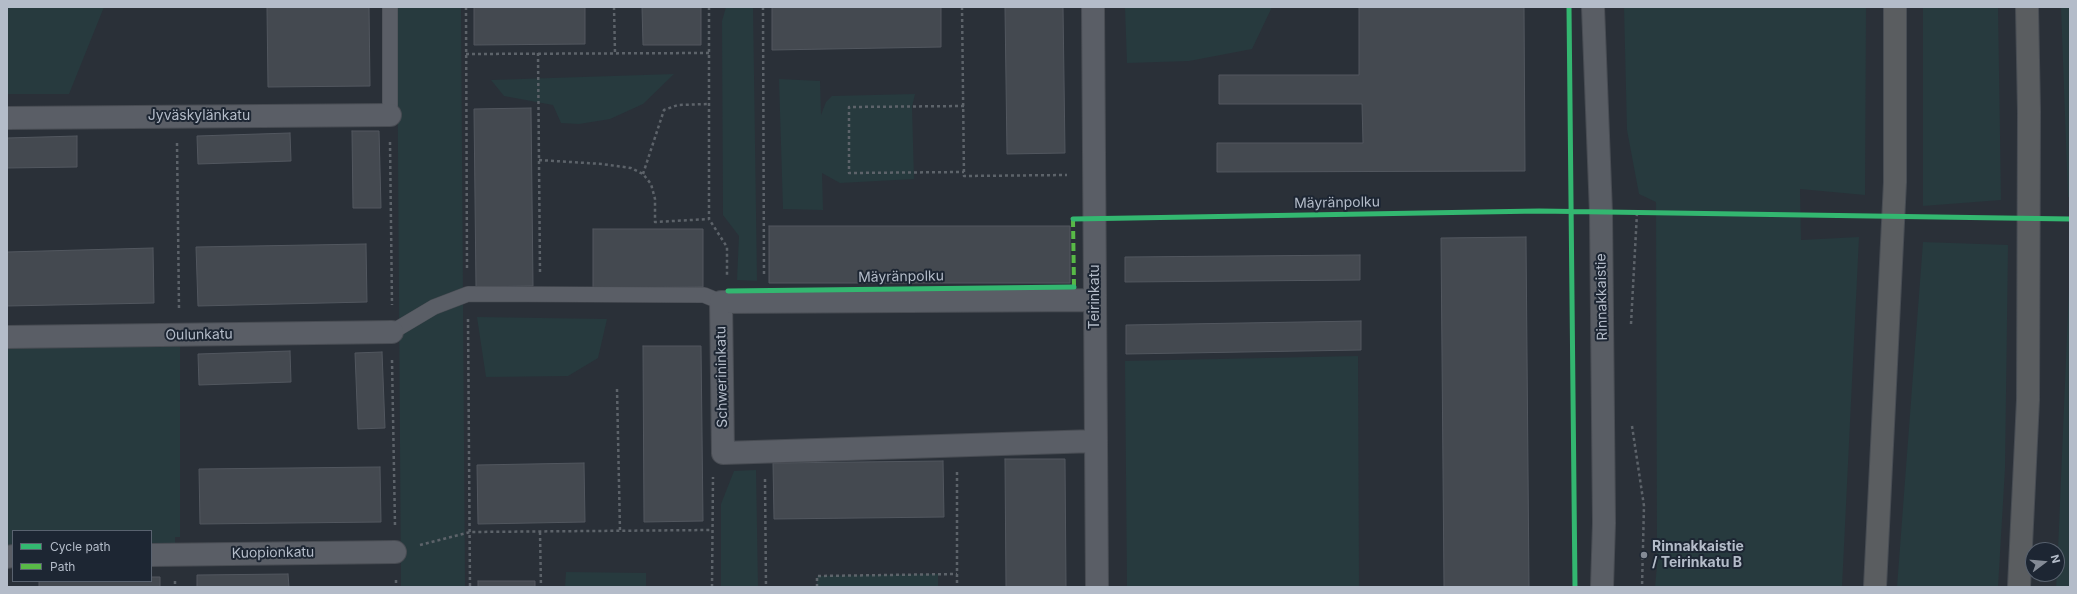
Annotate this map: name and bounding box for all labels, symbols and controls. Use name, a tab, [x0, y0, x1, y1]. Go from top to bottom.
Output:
street label: Jyväskylänkatu	[148, 108, 250, 124]
street label: Mäyränpolku	[1294, 194, 1380, 212]
street label: Rinnakkaistie	[1593, 253, 1611, 341]
street label: Teirinkatu	[1087, 264, 1103, 330]
street label: Mäyränpolku	[858, 268, 944, 286]
street label: Oulunkatu	[165, 326, 233, 344]
street label: Schwerininkatu	[713, 326, 731, 428]
legend	[12, 530, 152, 582]
text: Cycle path	[50, 539, 111, 554]
place label: Rinnakkaistie / Teirinkatu B	[1652, 539, 1744, 572]
north arrow	[2025, 542, 2065, 582]
street label: Kuopionkatu	[232, 544, 314, 562]
marker: Rinnakkaistie / Teirinkatu B	[1639, 550, 1649, 560]
text: N	[2048, 553, 2063, 565]
text: Path	[50, 559, 75, 574]

